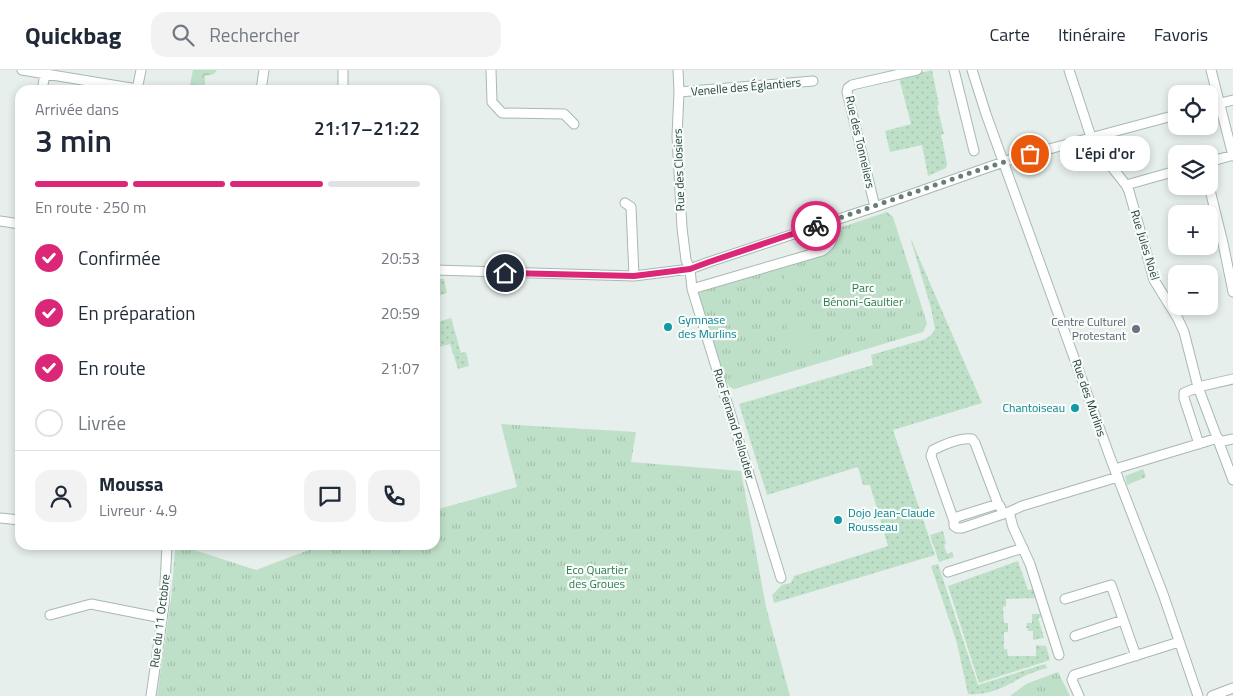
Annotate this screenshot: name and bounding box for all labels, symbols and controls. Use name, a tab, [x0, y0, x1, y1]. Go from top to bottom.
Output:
search box	[151, 12, 501, 57]
text: Quickbag	[25, 17, 121, 53]
text: Rechercher	[209, 20, 300, 49]
icon: search	[169, 21, 197, 49]
text: Carte	[989, 21, 1030, 48]
text: Itinéraire	[1058, 21, 1126, 48]
text: Favoris	[1154, 21, 1208, 48]
street label: Venelle des Églantiers	[690, 72, 802, 101]
map controls	[1168, 85, 1218, 315]
button: locate	[1168, 85, 1218, 135]
street label: Rue des Tonneliers	[841, 94, 880, 191]
text: Arrivée dans	[35, 97, 119, 121]
text: 21:17–21:22	[314, 113, 420, 142]
text: 3 min	[35, 116, 112, 164]
street label: Rue des Closiers	[668, 128, 689, 212]
pin	[1009, 133, 1051, 175]
callout: L'épi d'or	[1060, 136, 1150, 172]
icon: bag	[1016, 140, 1044, 168]
text: L'épi d'or	[1075, 141, 1135, 165]
button: layers	[1168, 145, 1218, 195]
text: En route · 250 m	[35, 195, 146, 219]
courier	[791, 201, 841, 251]
button: +	[1168, 205, 1218, 255]
street label: Rue Jules Noël	[1126, 207, 1165, 282]
icon: bike	[802, 212, 830, 240]
text: Confirmée	[78, 243, 160, 272]
icon: check	[35, 244, 63, 272]
text: 20:53	[381, 246, 420, 270]
pin	[484, 252, 526, 294]
icon: home	[491, 259, 519, 287]
button: −	[1168, 265, 1218, 315]
park label: Parc Bénoni-Gaultier	[823, 278, 903, 311]
text: En préparation	[78, 298, 196, 327]
icon: check	[35, 299, 63, 327]
text: 20:59	[381, 301, 420, 325]
place label: Gymnase des Murlins	[678, 310, 737, 343]
place label: Centre Culturel Protestant	[1051, 312, 1127, 345]
marker: Gymnase des Murlins	[662, 321, 674, 333]
marker: Centre Culturel Protestant	[1130, 323, 1142, 335]
text: En route	[78, 353, 146, 382]
icon: check	[35, 354, 63, 382]
text: 21:07	[381, 356, 420, 380]
street label: Rue des Murlins	[1067, 356, 1112, 440]
street label: Rue Fernand Pelloutier	[709, 366, 760, 482]
place label: Chantoiseau	[1002, 398, 1065, 417]
marker: Chantoiseau	[1069, 402, 1081, 414]
text: Livrée	[78, 408, 126, 437]
text: Moussa	[99, 469, 163, 498]
button: person	[35, 470, 87, 522]
button: chat	[304, 470, 356, 522]
button: phone	[368, 470, 420, 522]
text: Livreur · 4.9	[99, 498, 177, 522]
place label: Dojo Jean-Claude Rousseau	[848, 503, 935, 536]
marker: Dojo Jean-Claude Rousseau	[832, 514, 844, 526]
park label: Eco Quartier des Groues	[566, 560, 628, 593]
street label: Rue du 11 Octobre	[144, 573, 175, 669]

